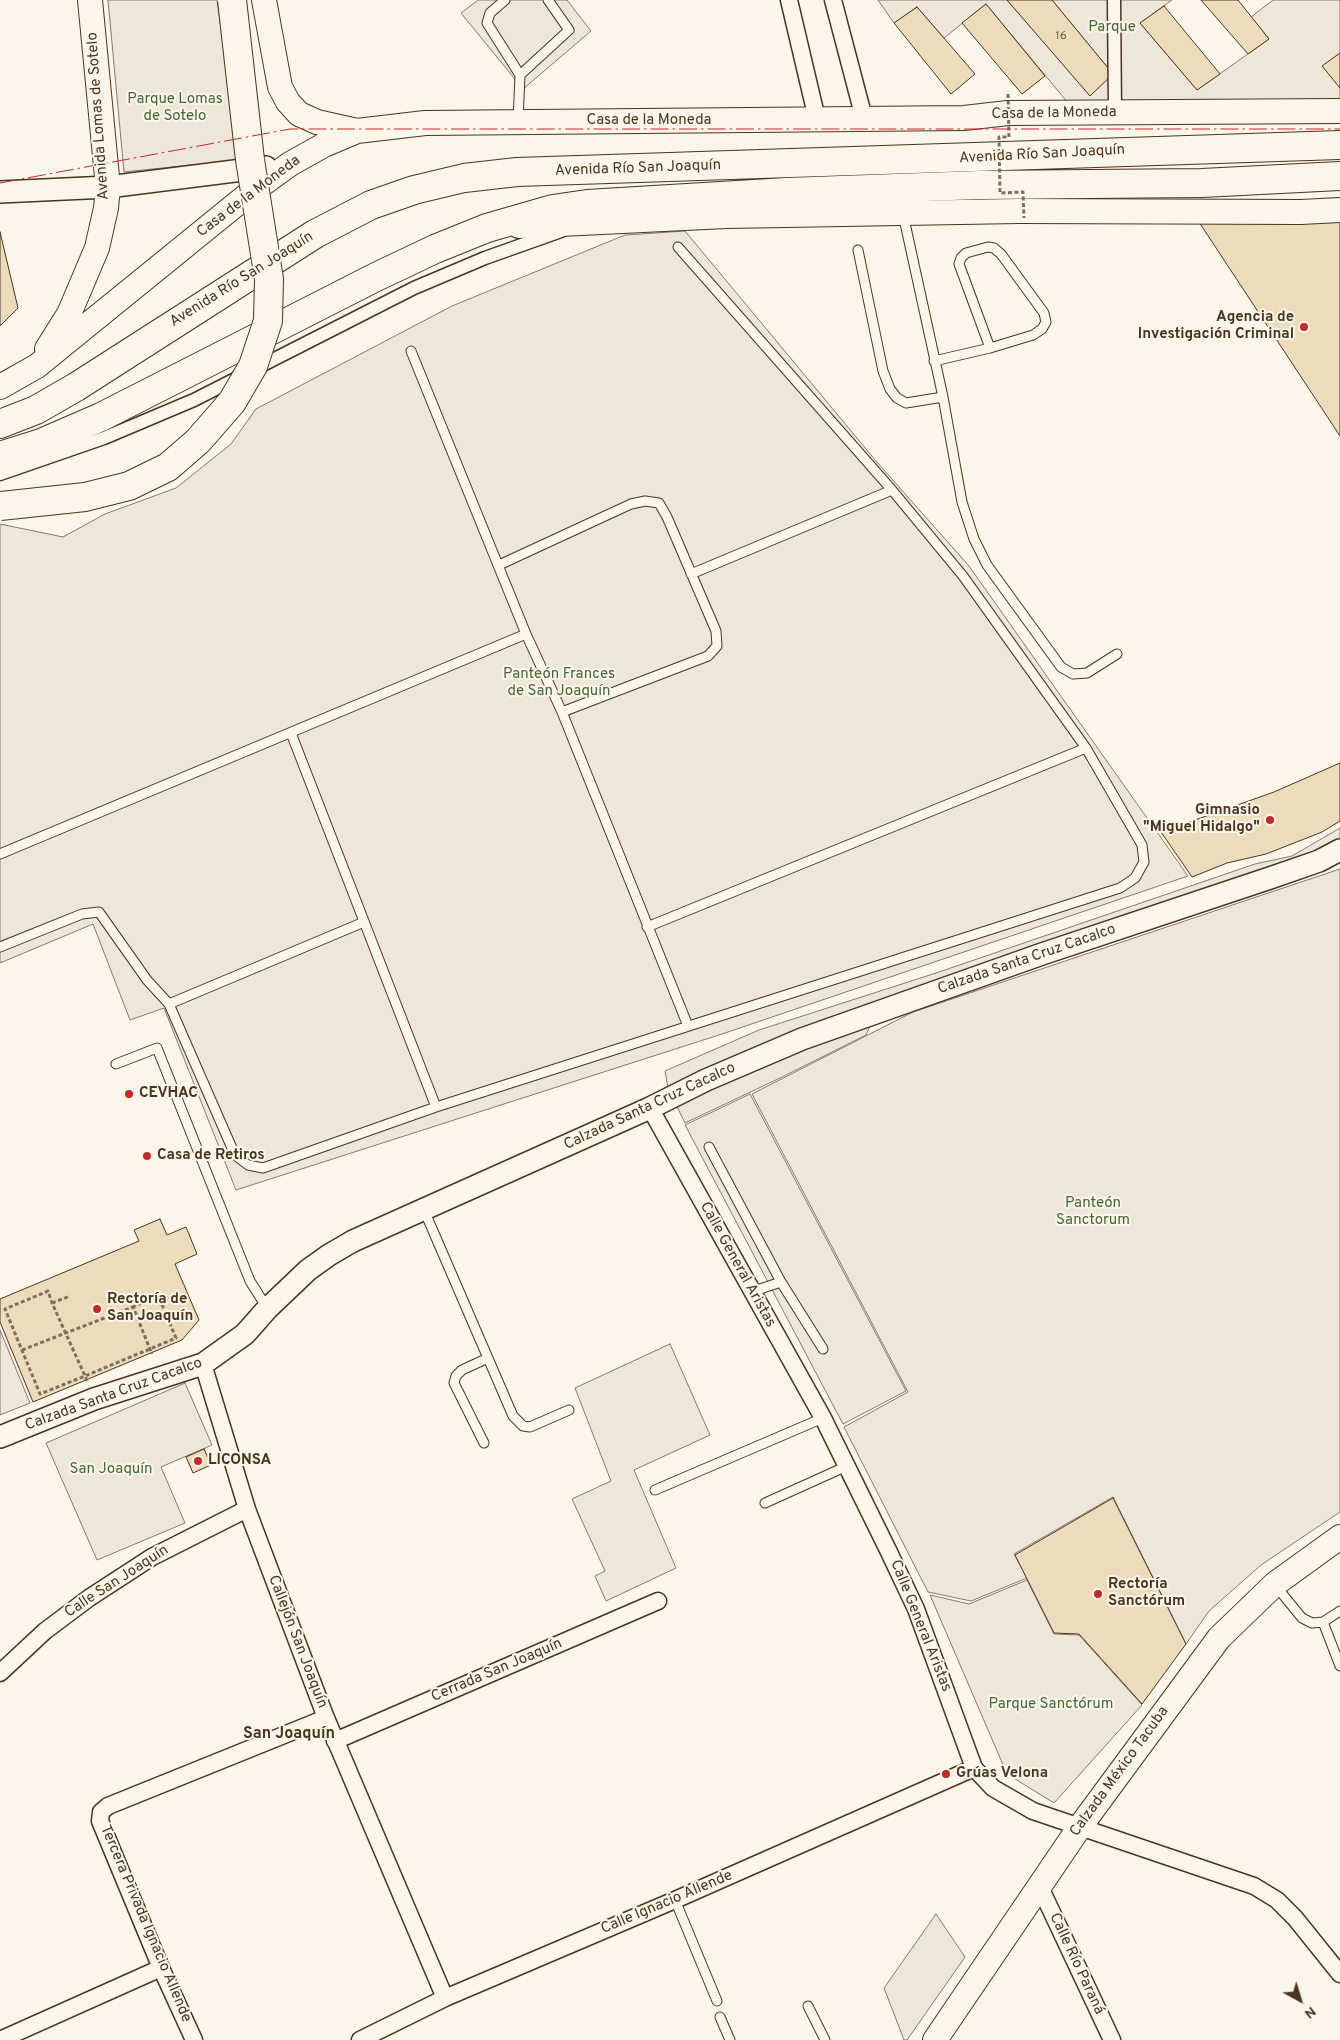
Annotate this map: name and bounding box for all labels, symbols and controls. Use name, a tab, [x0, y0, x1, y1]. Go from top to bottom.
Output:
park label: Parque	[1088, 19, 1136, 37]
house number: 16	[1055, 30, 1067, 44]
street label: Avenida Lomas de Sotelo	[84, 32, 114, 200]
park label: Parque Lomas de Sotelo	[127, 91, 223, 126]
street label: Casa de la Moneda	[991, 104, 1117, 124]
street label: Casa de la Moneda	[587, 112, 711, 130]
street label: Avenida Río San Joaquín	[959, 142, 1125, 168]
street label: Casa de la Moneda	[194, 152, 304, 242]
street label: Avenida Río San Joaquín	[555, 157, 721, 181]
street label: Avenida Río San Joaquín	[167, 228, 317, 332]
place label: Agencia de Investigación Criminal	[1138, 309, 1294, 344]
marker: Agencia de Investigación Criminal	[1298, 321, 1310, 333]
park label: Panteón Frances de San Joaquín	[503, 666, 615, 701]
place label: Gimnasio "Miguel Hidalgo"	[1143, 802, 1260, 837]
marker: Gimnasio "Miguel Hidalgo"	[1264, 814, 1276, 826]
street label: Calzada Santa Cruz Cacalco	[936, 921, 1118, 999]
street label: Calzada Santa Cruz Cacalco	[561, 1059, 739, 1155]
place label: CEVHAC	[139, 1085, 198, 1103]
marker: CEVHAC	[123, 1088, 135, 1100]
place label: Casa de Retiros	[157, 1147, 265, 1165]
marker: Casa de Retiros	[141, 1150, 153, 1162]
park label: Panteón Sanctorum	[1056, 1195, 1130, 1230]
street label: Calle General Aristas	[695, 1199, 779, 1331]
place label: Rectoría de San Joaquín	[107, 1291, 193, 1326]
marker: Rectoría de San Joaquín	[91, 1303, 103, 1315]
street label: Calzada Santa Cruz Cacalco	[23, 1355, 205, 1435]
place label: LICONSA	[208, 1452, 271, 1470]
marker: LICONSA	[192, 1455, 204, 1467]
park label: San Joaquín	[69, 1461, 153, 1479]
street label: Calle San Joaquín	[62, 1542, 172, 1622]
street label: Calle General Aristas	[885, 1558, 955, 1694]
street label: Callejón San Joaquín	[263, 1573, 331, 1711]
place label: Rectoría Sanctórum	[1108, 1576, 1185, 1611]
marker: Rectoría Sanctórum	[1092, 1588, 1104, 1600]
street label: Cerrada San Joaquín	[429, 1635, 565, 1707]
park label: Parque Sanctórum	[988, 1696, 1114, 1714]
street label: Calzada México Tacuba	[1067, 1703, 1173, 1841]
district label: San Joaquín	[243, 1725, 335, 1745]
place label: Grúas Velona	[956, 1765, 1048, 1783]
marker: Grúas Velona	[940, 1768, 952, 1780]
street label: Tercera Privada Ignacio Allende	[95, 1823, 195, 2025]
street label: Calle Ignacio Allende	[599, 1867, 735, 1939]
street label: Calle Río Paraná	[1045, 1910, 1107, 2018]
north arrow	[1275, 1975, 1325, 2025]
text: N	[1300, 2002, 1319, 2022]

